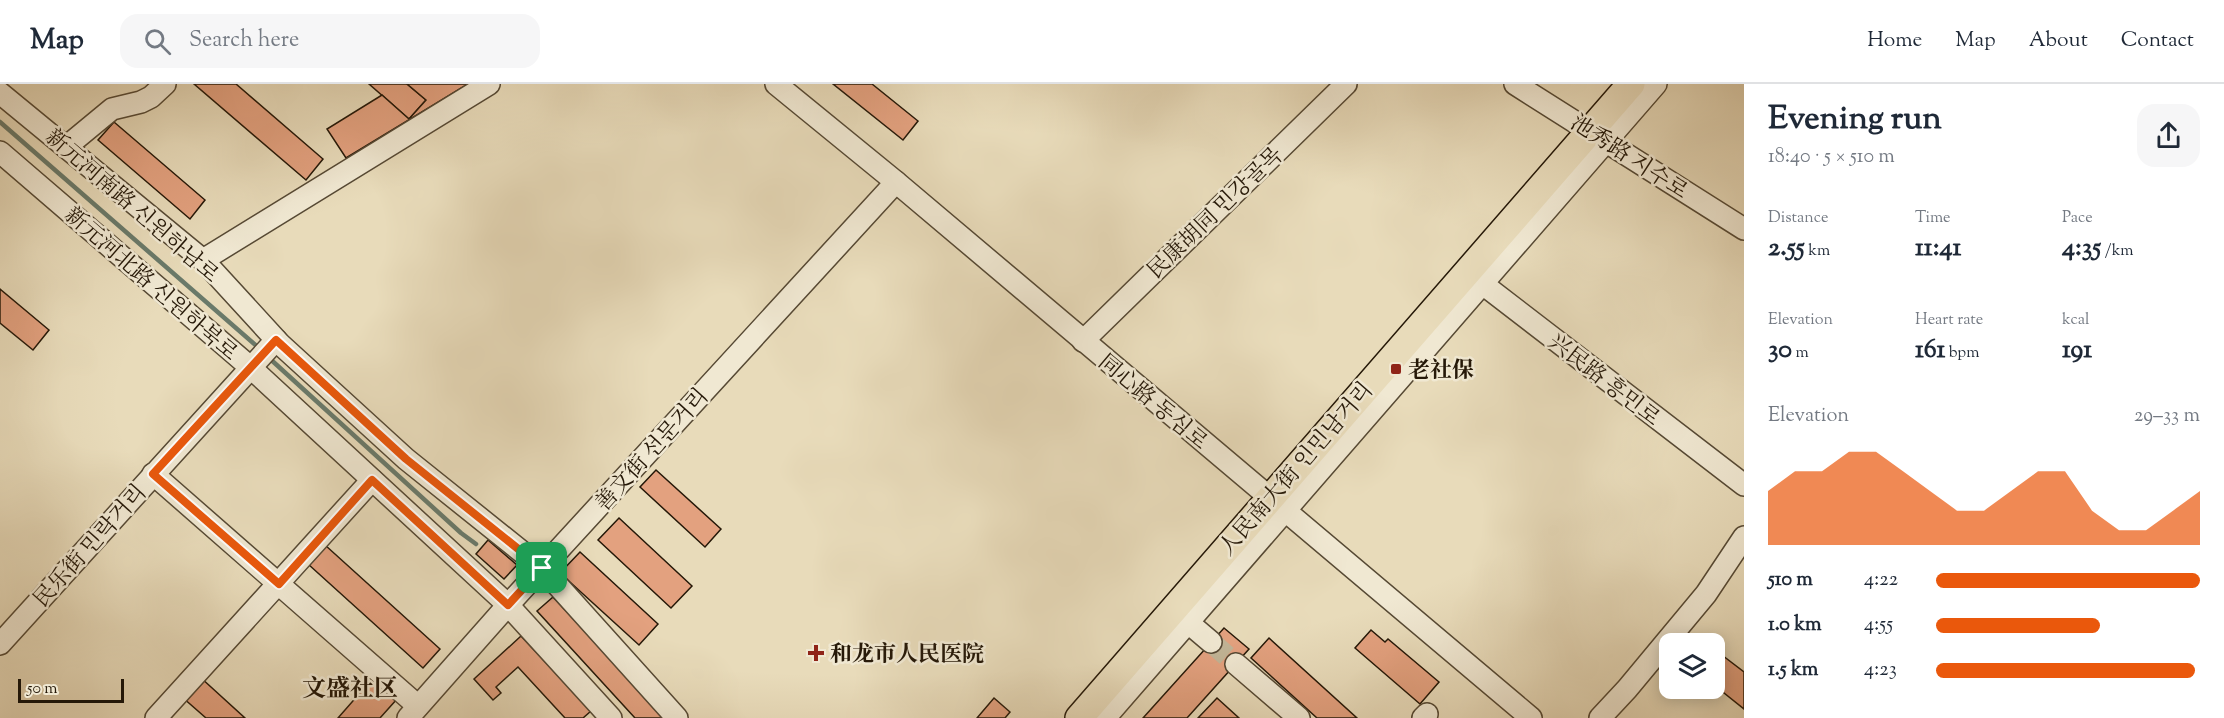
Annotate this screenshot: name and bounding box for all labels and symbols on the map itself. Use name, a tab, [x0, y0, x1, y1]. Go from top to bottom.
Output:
street label: 池秀路 지수로	[1563, 108, 1693, 209]
street label: 新元河南路 신원하남로	[37, 123, 225, 292]
street label: 民康胡同 민강골목	[1141, 141, 1291, 287]
street label: 新元河北路 신원하북로	[56, 201, 244, 370]
street label: 兴民路 흥민로	[1540, 327, 1666, 435]
street label: 同心路 동심로	[1090, 348, 1214, 459]
place label: 老社保	[1408, 356, 1474, 388]
marker: 老社保	[1389, 362, 1403, 376]
street label: 人民南大街 인민남거리	[1213, 376, 1382, 564]
street label: 善文街 선문거리	[589, 382, 717, 520]
street label: 民乐街 민락거리	[27, 478, 155, 616]
pin	[516, 542, 567, 593]
place label: 和龙市人民医院	[830, 640, 984, 672]
marker: 和龙市人民医院	[807, 644, 825, 662]
district label: 文盛社区	[302, 673, 398, 707]
scale bar	[18, 676, 124, 704]

